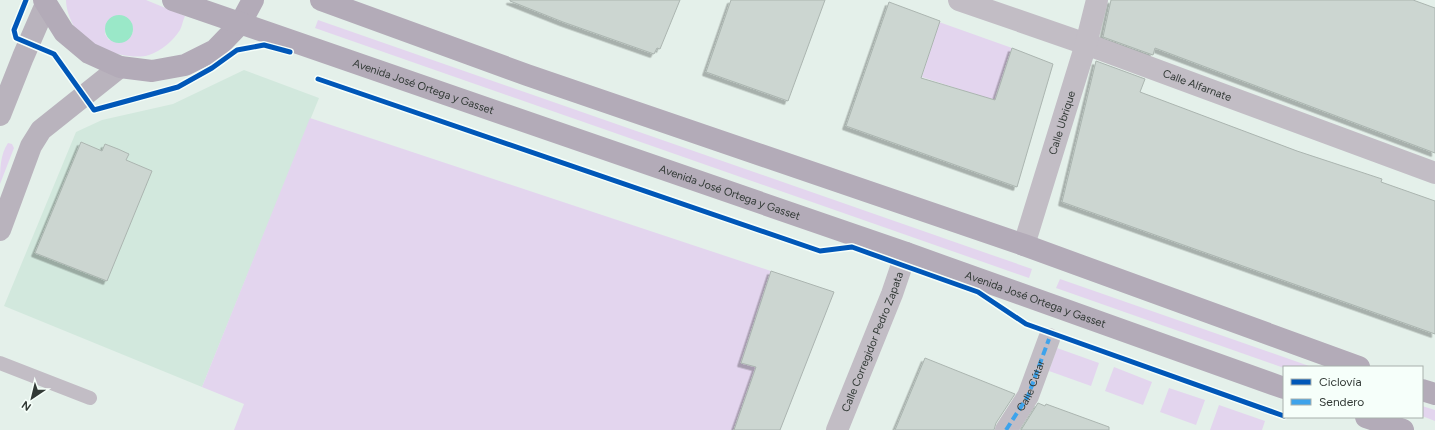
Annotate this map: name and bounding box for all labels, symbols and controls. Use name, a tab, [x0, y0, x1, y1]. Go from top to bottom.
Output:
street label: Avenida José Ortega y Gasset	[351, 57, 496, 117]
street label: Calle Alfarnate	[1161, 67, 1233, 104]
street label: Calle Ubrique	[1046, 89, 1078, 156]
street label: Avenida José Ortega y Gasset	[657, 162, 802, 223]
street label: Avenida José Ortega y Gasset	[963, 269, 1108, 331]
street label: Calle Corregidor Pedro Zapata	[839, 270, 906, 414]
street label: Calle Cútar	[1014, 358, 1048, 414]
legend	[1283, 366, 1423, 418]
text: Ciclovía	[1319, 375, 1362, 389]
north arrow	[12, 378, 52, 418]
text: Sendero	[1319, 395, 1364, 409]
text: N	[19, 398, 34, 414]

